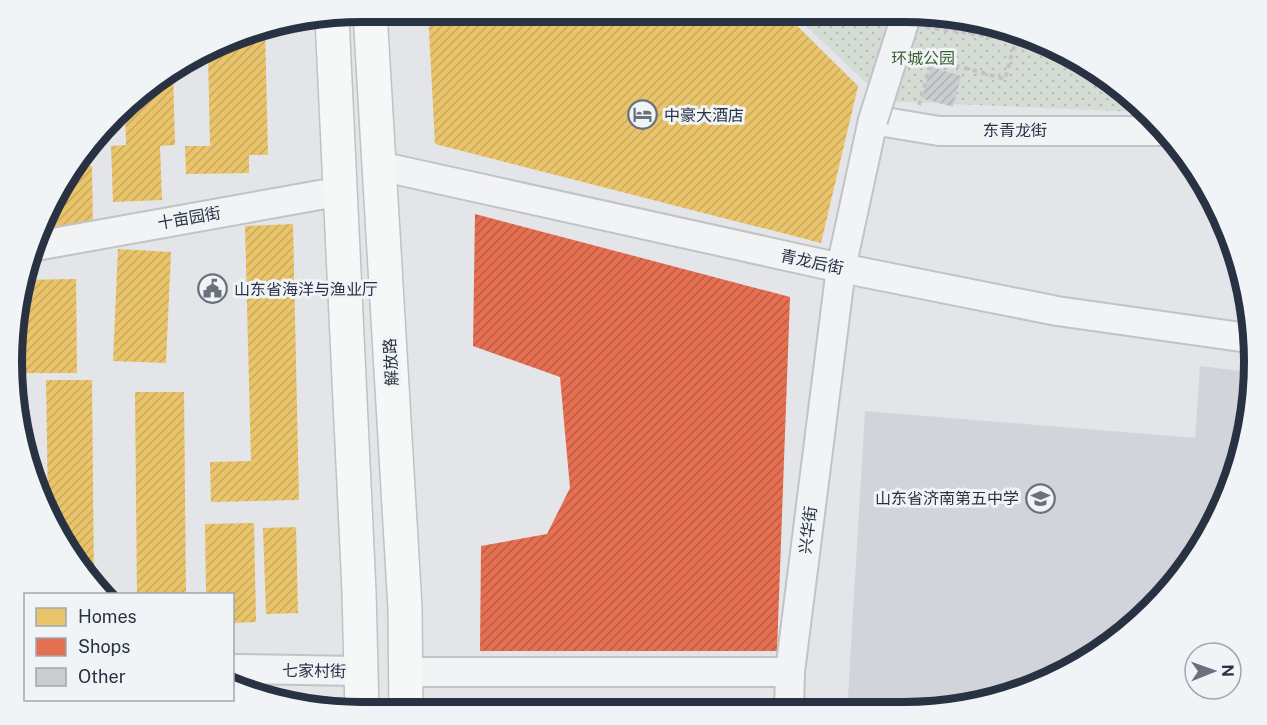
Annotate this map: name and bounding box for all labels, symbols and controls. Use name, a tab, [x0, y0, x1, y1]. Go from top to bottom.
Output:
park label: 环城公园	[891, 49, 955, 68]
hotel icon: 中豪大酒店	[627, 99, 659, 131]
place label: 中豪大酒店	[664, 106, 744, 125]
street label: 东青龙街	[983, 121, 1047, 140]
street label: 十亩园街	[156, 203, 222, 233]
street label: 青龙后街	[779, 246, 845, 278]
public building icon: 山东省海洋与渔业厅	[197, 273, 229, 305]
place label: 山东省海洋与渔业厅	[234, 280, 378, 299]
street label: 解放路	[380, 338, 402, 386]
school or university icon: 山东省济南第五中学	[1024, 482, 1056, 514]
place label: 山东省济南第五中学	[875, 489, 1019, 508]
street label: 兴华街	[796, 505, 820, 555]
legend	[24, 593, 234, 701]
text: Homes	[78, 606, 137, 627]
text: Shops	[78, 636, 130, 657]
north arrow	[1183, 641, 1243, 701]
street label: 七家村街	[282, 661, 346, 681]
text: N	[1218, 664, 1237, 677]
text: Other	[78, 666, 126, 687]

